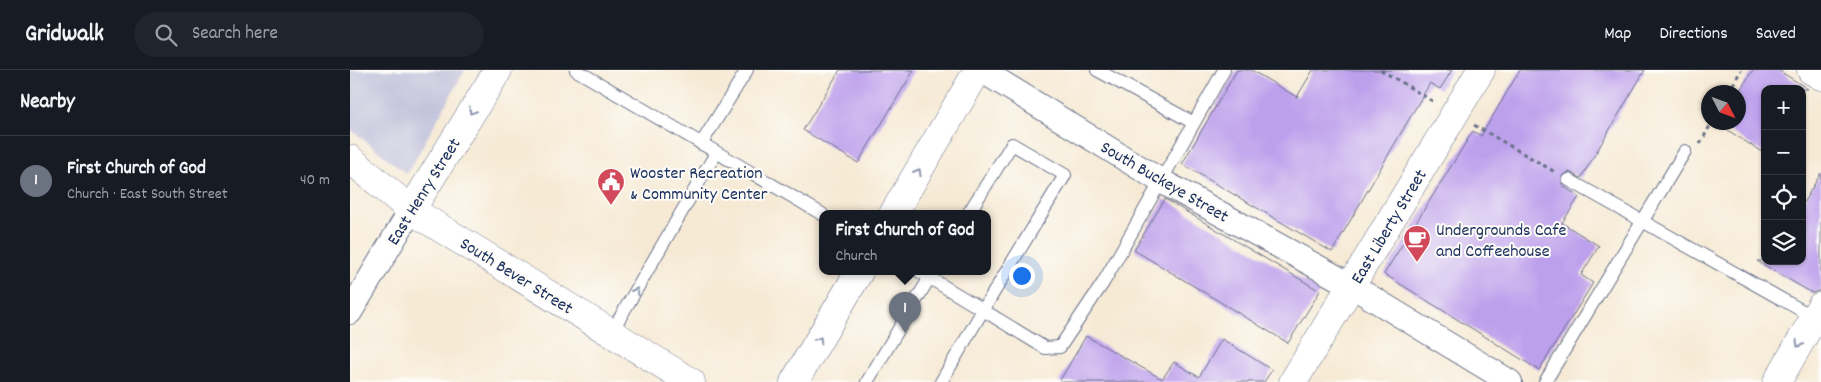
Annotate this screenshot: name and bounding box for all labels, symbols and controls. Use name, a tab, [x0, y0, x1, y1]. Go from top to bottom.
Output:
search box	[134, 12, 484, 57]
text: Gridwalk	[25, 18, 104, 52]
icon: search	[152, 21, 180, 49]
text: Search here	[192, 21, 278, 48]
text: Map	[1604, 22, 1631, 47]
text: Directions	[1659, 22, 1728, 47]
text: Saved	[1756, 22, 1796, 47]
north arrow	[1701, 85, 1746, 130]
map controls	[1761, 85, 1806, 265]
button: +	[1761, 85, 1806, 130]
text: Nearby	[20, 88, 75, 118]
one-way arrow	[469, 106, 479, 115]
button: −	[1761, 130, 1806, 175]
street label: East Henry Street	[382, 134, 468, 251]
street label: South Buckeye Street	[1095, 136, 1233, 230]
text: First Church of God	[67, 156, 206, 183]
place label: Wooster Recreation & Community Center	[630, 162, 768, 208]
street label: East Liberty Street	[1346, 165, 1434, 289]
public building icon: Wooster Recreation & Community Center	[596, 167, 626, 206]
text: 1	[34, 169, 38, 192]
text: 40 m	[300, 169, 330, 192]
one-way arrow	[912, 169, 922, 178]
button: locate	[1761, 175, 1806, 220]
text: Church · East South Street	[67, 183, 228, 206]
popup	[819, 210, 991, 275]
text: First Church of God	[836, 218, 974, 245]
place label: Undergrounds Cafe and Coffeehouse	[1436, 219, 1566, 265]
button: layers	[1761, 220, 1806, 265]
cafe icon: Undergrounds Cafe and Coffeehouse	[1402, 224, 1432, 263]
street label: South Bever Street	[454, 232, 577, 322]
text: Church	[836, 245, 877, 268]
your location	[1009, 263, 1035, 289]
one-way arrow	[630, 288, 640, 297]
pin: 1	[889, 292, 921, 333]
one-way arrow	[813, 337, 823, 346]
one-way arrow	[1795, 339, 1805, 348]

